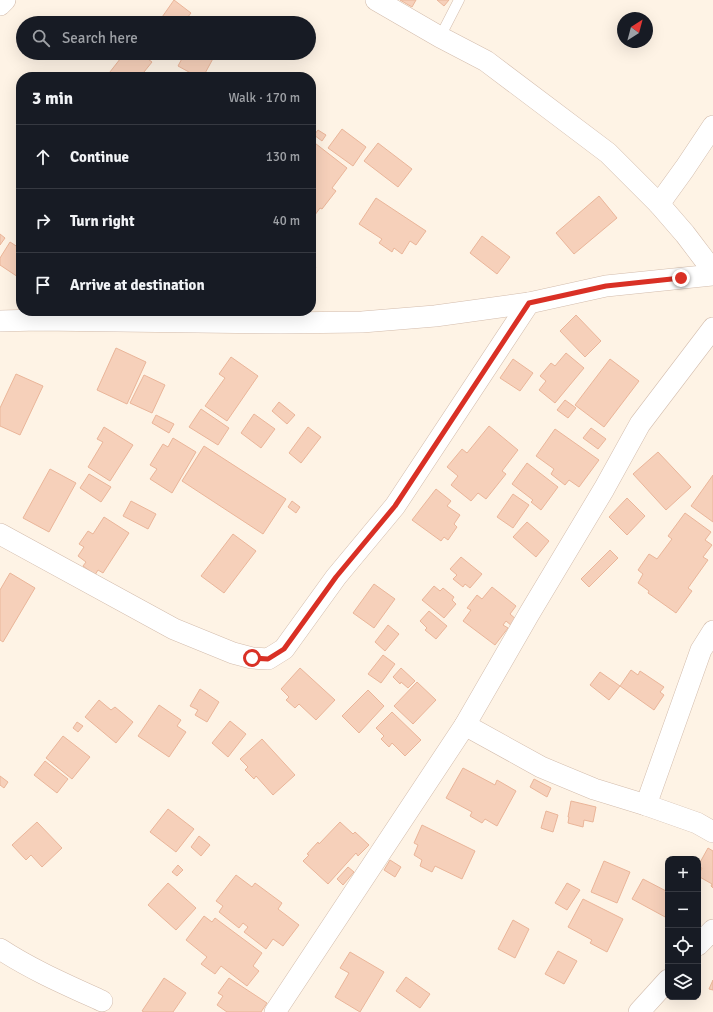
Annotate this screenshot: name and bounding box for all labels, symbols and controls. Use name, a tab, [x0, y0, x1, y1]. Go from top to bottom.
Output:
north arrow	[617, 12, 653, 48]
search box	[16, 16, 316, 60]
icon: search	[30, 27, 52, 49]
text: Search here	[62, 29, 138, 47]
text: 3 min	[32, 88, 73, 109]
text: Walk · 170 m	[229, 90, 300, 106]
icon: ahead	[32, 146, 54, 168]
text: Continue	[70, 148, 129, 166]
text: 130 m	[266, 149, 300, 165]
icon: right	[32, 210, 54, 232]
text: Turn right	[70, 212, 135, 230]
text: 40 m	[273, 213, 300, 229]
route end	[672, 269, 690, 287]
icon: arrive	[32, 274, 54, 296]
text: Arrive at destination	[70, 276, 205, 294]
route start	[243, 649, 261, 667]
map controls	[665, 856, 701, 1000]
button: +	[665, 856, 701, 892]
button: −	[665, 892, 701, 928]
button: locate	[665, 928, 701, 964]
button: layers	[665, 964, 701, 1000]

